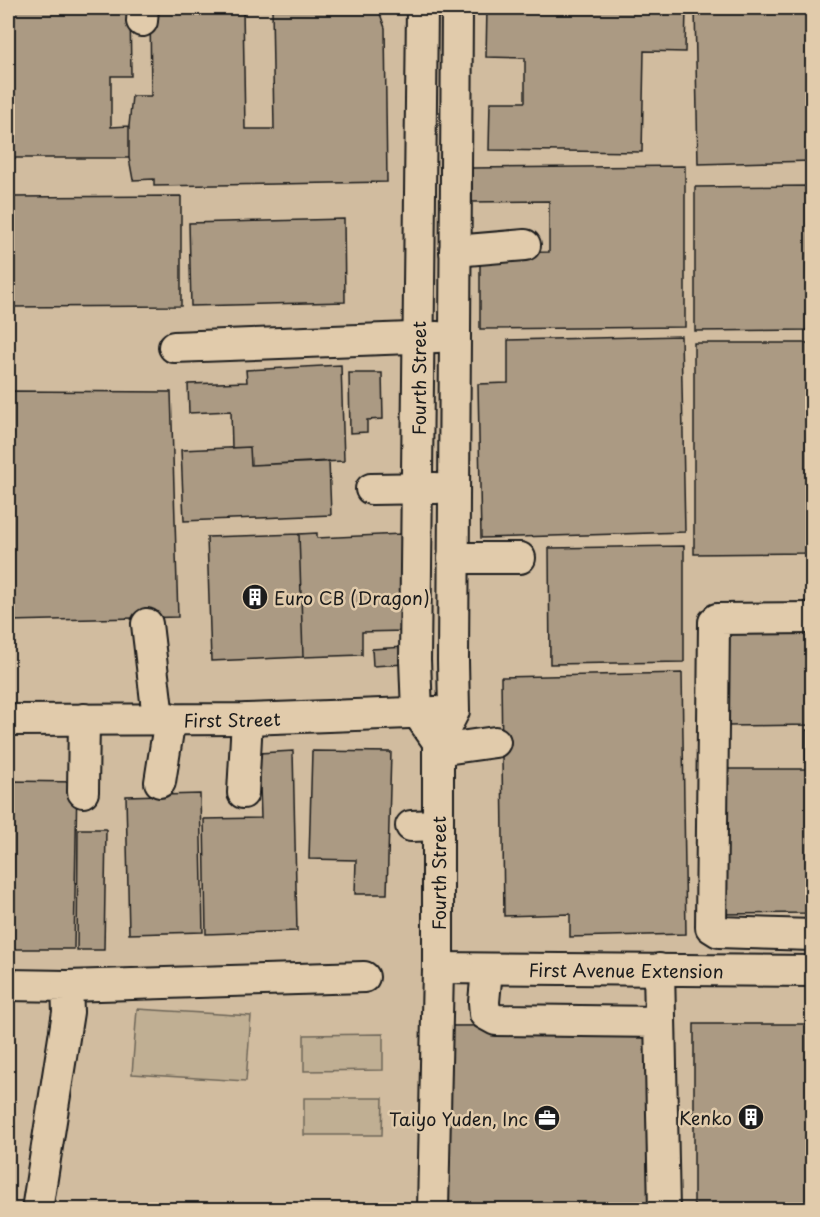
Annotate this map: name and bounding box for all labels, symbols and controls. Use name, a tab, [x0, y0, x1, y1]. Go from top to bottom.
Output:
street label: Fourth Street	[405, 321, 432, 435]
building icon: Euro CB (Dragon)	[240, 582, 270, 612]
place label: Euro CB (Dragon)	[274, 584, 430, 611]
street label: First Street	[183, 704, 281, 733]
street label: Fourth Street	[425, 816, 452, 930]
street label: First Avenue Extension	[528, 955, 724, 984]
building icon: Kenko	[736, 1102, 766, 1132]
office icon: Taiyo Yuden, Inc	[532, 1103, 562, 1133]
place label: Kenko	[679, 1104, 732, 1131]
place label: Taiyo Yuden, Inc	[389, 1105, 528, 1132]

